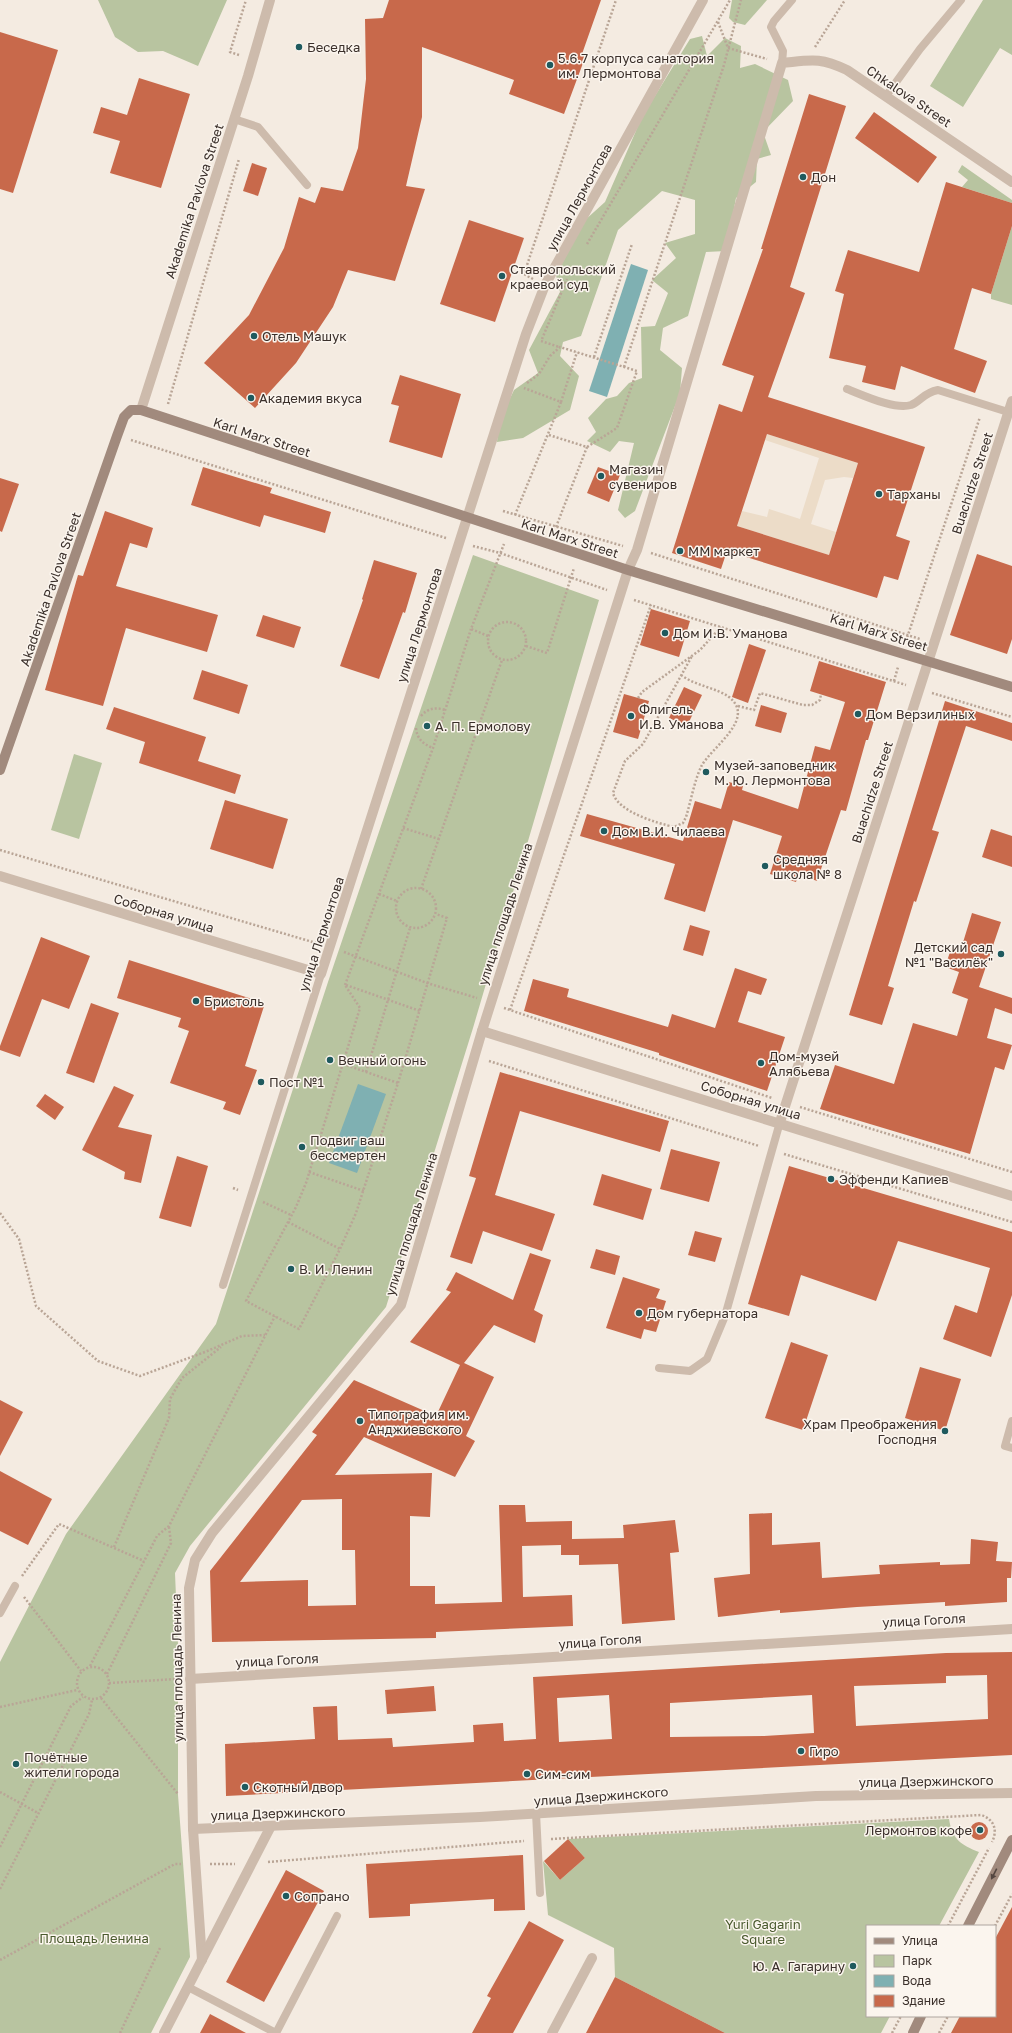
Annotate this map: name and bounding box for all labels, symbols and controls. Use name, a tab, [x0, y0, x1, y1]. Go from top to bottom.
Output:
place label: Беседка	[307, 39, 360, 55]
marker: Беседка	[294, 42, 304, 52]
place label: 5.6.7 корпуса санатория им. Лермонтова	[558, 50, 714, 81]
marker: 5.6.7 корпуса санатория им. Лермонтова	[545, 60, 555, 70]
street label: Chkalova Street	[864, 62, 954, 130]
street label: Akademika Pavlova Street	[161, 122, 227, 280]
street label: улица Лермонтова	[543, 141, 615, 253]
place label: Дон	[811, 169, 836, 185]
marker: Дон	[798, 172, 808, 182]
place label: Ставропольский краевой суд	[510, 261, 616, 292]
marker: Ставропольский краевой суд	[497, 271, 507, 281]
place label: Отель Машук	[262, 328, 347, 344]
marker: Отель Машук	[249, 331, 259, 341]
place label: Академия вкуса	[259, 390, 362, 406]
marker: Академия вкуса	[246, 393, 256, 403]
street label: Karl Marx Street	[211, 414, 313, 460]
street label: Buachidze Street	[948, 430, 996, 536]
place label: Магазин сувениров	[609, 461, 677, 492]
marker: Магазин сувениров	[596, 471, 606, 481]
place label: Тарханы	[887, 486, 941, 502]
marker: Тарханы	[874, 489, 884, 499]
street label: Akademika Pavlova Street	[16, 510, 84, 668]
street label: Karl Marx Street	[519, 515, 621, 561]
place label: ММ маркет	[688, 543, 760, 559]
marker: ММ маркет	[675, 546, 685, 556]
street label: улица Лермонтова	[393, 565, 445, 685]
street label: Karl Marx Street	[828, 610, 930, 654]
place label: Дом И.В. Уманова	[673, 625, 788, 641]
marker: Дом И.В. Уманова	[660, 628, 670, 638]
place label: Флигель И.В. Уманова	[639, 701, 724, 732]
place label: Дом Верзилиных	[866, 706, 975, 722]
marker: Дом Верзилиных	[853, 709, 863, 719]
marker: Флигель И.В. Уманова	[626, 711, 636, 721]
place label: А. П. Ермолову	[435, 718, 531, 734]
marker: А. П. Ермолову	[422, 721, 432, 731]
street label: Buachidze Street	[848, 739, 896, 845]
place label: Музей-заповедник М. Ю. Лермонтова	[714, 757, 836, 788]
marker: Музей-заповедник М. Ю. Лермонтова	[701, 767, 711, 777]
place label: Дом В.И. Чилаева	[612, 823, 725, 839]
marker: Дом В.И. Чилаева	[599, 826, 609, 836]
street label: улица площадь Ленина	[474, 841, 536, 987]
place label: Средняя школа № 8	[773, 851, 842, 882]
marker: Средняя школа № 8	[760, 861, 770, 871]
street label: улица Лермонтова	[295, 874, 347, 994]
street label: Соборная улица	[112, 890, 216, 936]
place label: Детский сад №1 "Василёк"	[905, 939, 993, 970]
marker: Детский сад №1 "Василёк"	[996, 949, 1006, 959]
place label: Бристоль	[204, 993, 264, 1009]
marker: Бристоль	[191, 996, 201, 1006]
place label: Дом-музей Алябьева	[769, 1048, 839, 1079]
place label: Вечный огонь	[338, 1052, 426, 1068]
marker: Вечный огонь	[325, 1055, 335, 1065]
marker: Дом-музей Алябьева	[756, 1058, 766, 1068]
place label: Пост №1	[269, 1074, 324, 1090]
marker: Пост №1	[256, 1077, 266, 1087]
street label: Соборная улица	[699, 1077, 803, 1123]
place label: Подвиг ваш бессмертен	[310, 1132, 386, 1163]
marker: Подвиг ваш бессмертен	[297, 1142, 307, 1152]
street label: улица площадь Ленина	[382, 1150, 440, 1298]
place label: Эффенди Капиев	[839, 1171, 949, 1187]
marker: Эффенди Капиев	[826, 1174, 836, 1184]
place label: В. И. Ленин	[299, 1261, 372, 1277]
marker: В. И. Ленин	[286, 1264, 296, 1274]
place label: Дом губернатора	[647, 1305, 758, 1321]
marker: Дом губернатора	[634, 1308, 644, 1318]
place label: Типография им. Анджиевского	[368, 1406, 469, 1437]
marker: Типография им. Анджиевского	[355, 1416, 365, 1426]
place label: Храм Преображения Господня	[803, 1416, 937, 1447]
marker: Храм Преображения Господня	[940, 1426, 950, 1436]
street label: улица площадь Ленина	[168, 1593, 186, 1743]
street label: улица Гоголя	[882, 1610, 966, 1630]
street label: улица Гоголя	[558, 1630, 642, 1652]
street label: улица Гоголя	[235, 1650, 319, 1670]
place label: Гиро	[809, 1743, 839, 1759]
marker: Гиро	[796, 1746, 806, 1756]
place label: Почётные жители города	[24, 1749, 119, 1780]
marker: Почётные жители города	[11, 1759, 21, 1769]
place label: Сим-сим	[535, 1766, 590, 1782]
marker: Сим-сим	[522, 1769, 532, 1779]
street label: улица Дзержинского	[858, 1772, 994, 1790]
place label: Скотный двор	[253, 1779, 343, 1795]
marker: Скотный двор	[240, 1782, 250, 1792]
street label: улица Дзержинского	[533, 1783, 669, 1809]
street label: улица Дзержинского	[210, 1803, 346, 1823]
place label: Лермонтов кофе	[865, 1822, 972, 1838]
marker: Лермонтов кофе	[975, 1825, 985, 1835]
one-way arrow	[991, 1869, 997, 1880]
place label: Сопрано	[294, 1888, 350, 1904]
marker: Сопрано	[281, 1891, 291, 1901]
park label: Yuri Gagarin Square	[725, 1916, 801, 1947]
legend	[866, 1925, 996, 2017]
park label: Площадь Ленина	[39, 1930, 149, 1946]
text: Улица	[902, 1933, 938, 1948]
text: Парк	[902, 1953, 932, 1968]
place label: Ю. А. Гагарину	[752, 1958, 846, 1974]
marker: Ю. А. Гагарину	[848, 1961, 858, 1971]
text: Вода	[902, 1973, 931, 1988]
text: Здание	[902, 1993, 945, 2008]

